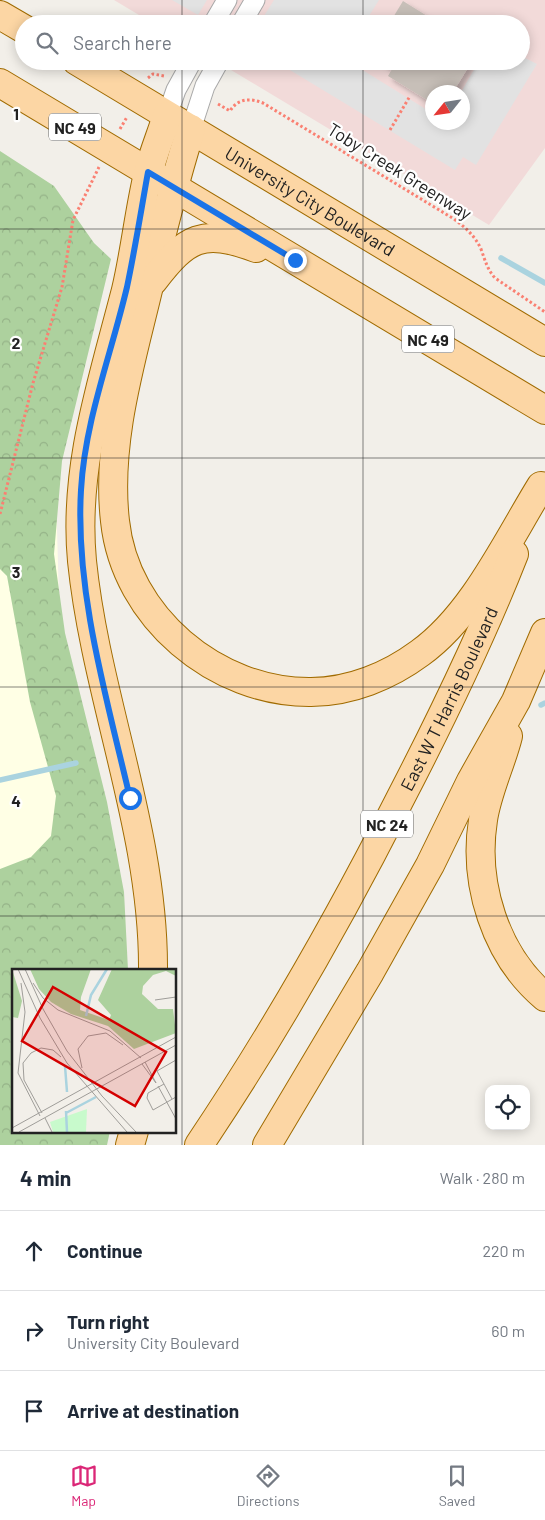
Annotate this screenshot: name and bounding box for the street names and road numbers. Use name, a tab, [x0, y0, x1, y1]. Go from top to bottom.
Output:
road number: NC 49	[49, 114, 101, 140]
street label: Toby Creek Greenway	[324, 118, 476, 224]
street label: University City Boulevard	[221, 142, 399, 260]
road number: NC 49	[402, 326, 454, 352]
street label: East W T Harris Boulevard	[395, 603, 502, 794]
road number: NC 24	[361, 811, 413, 838]

